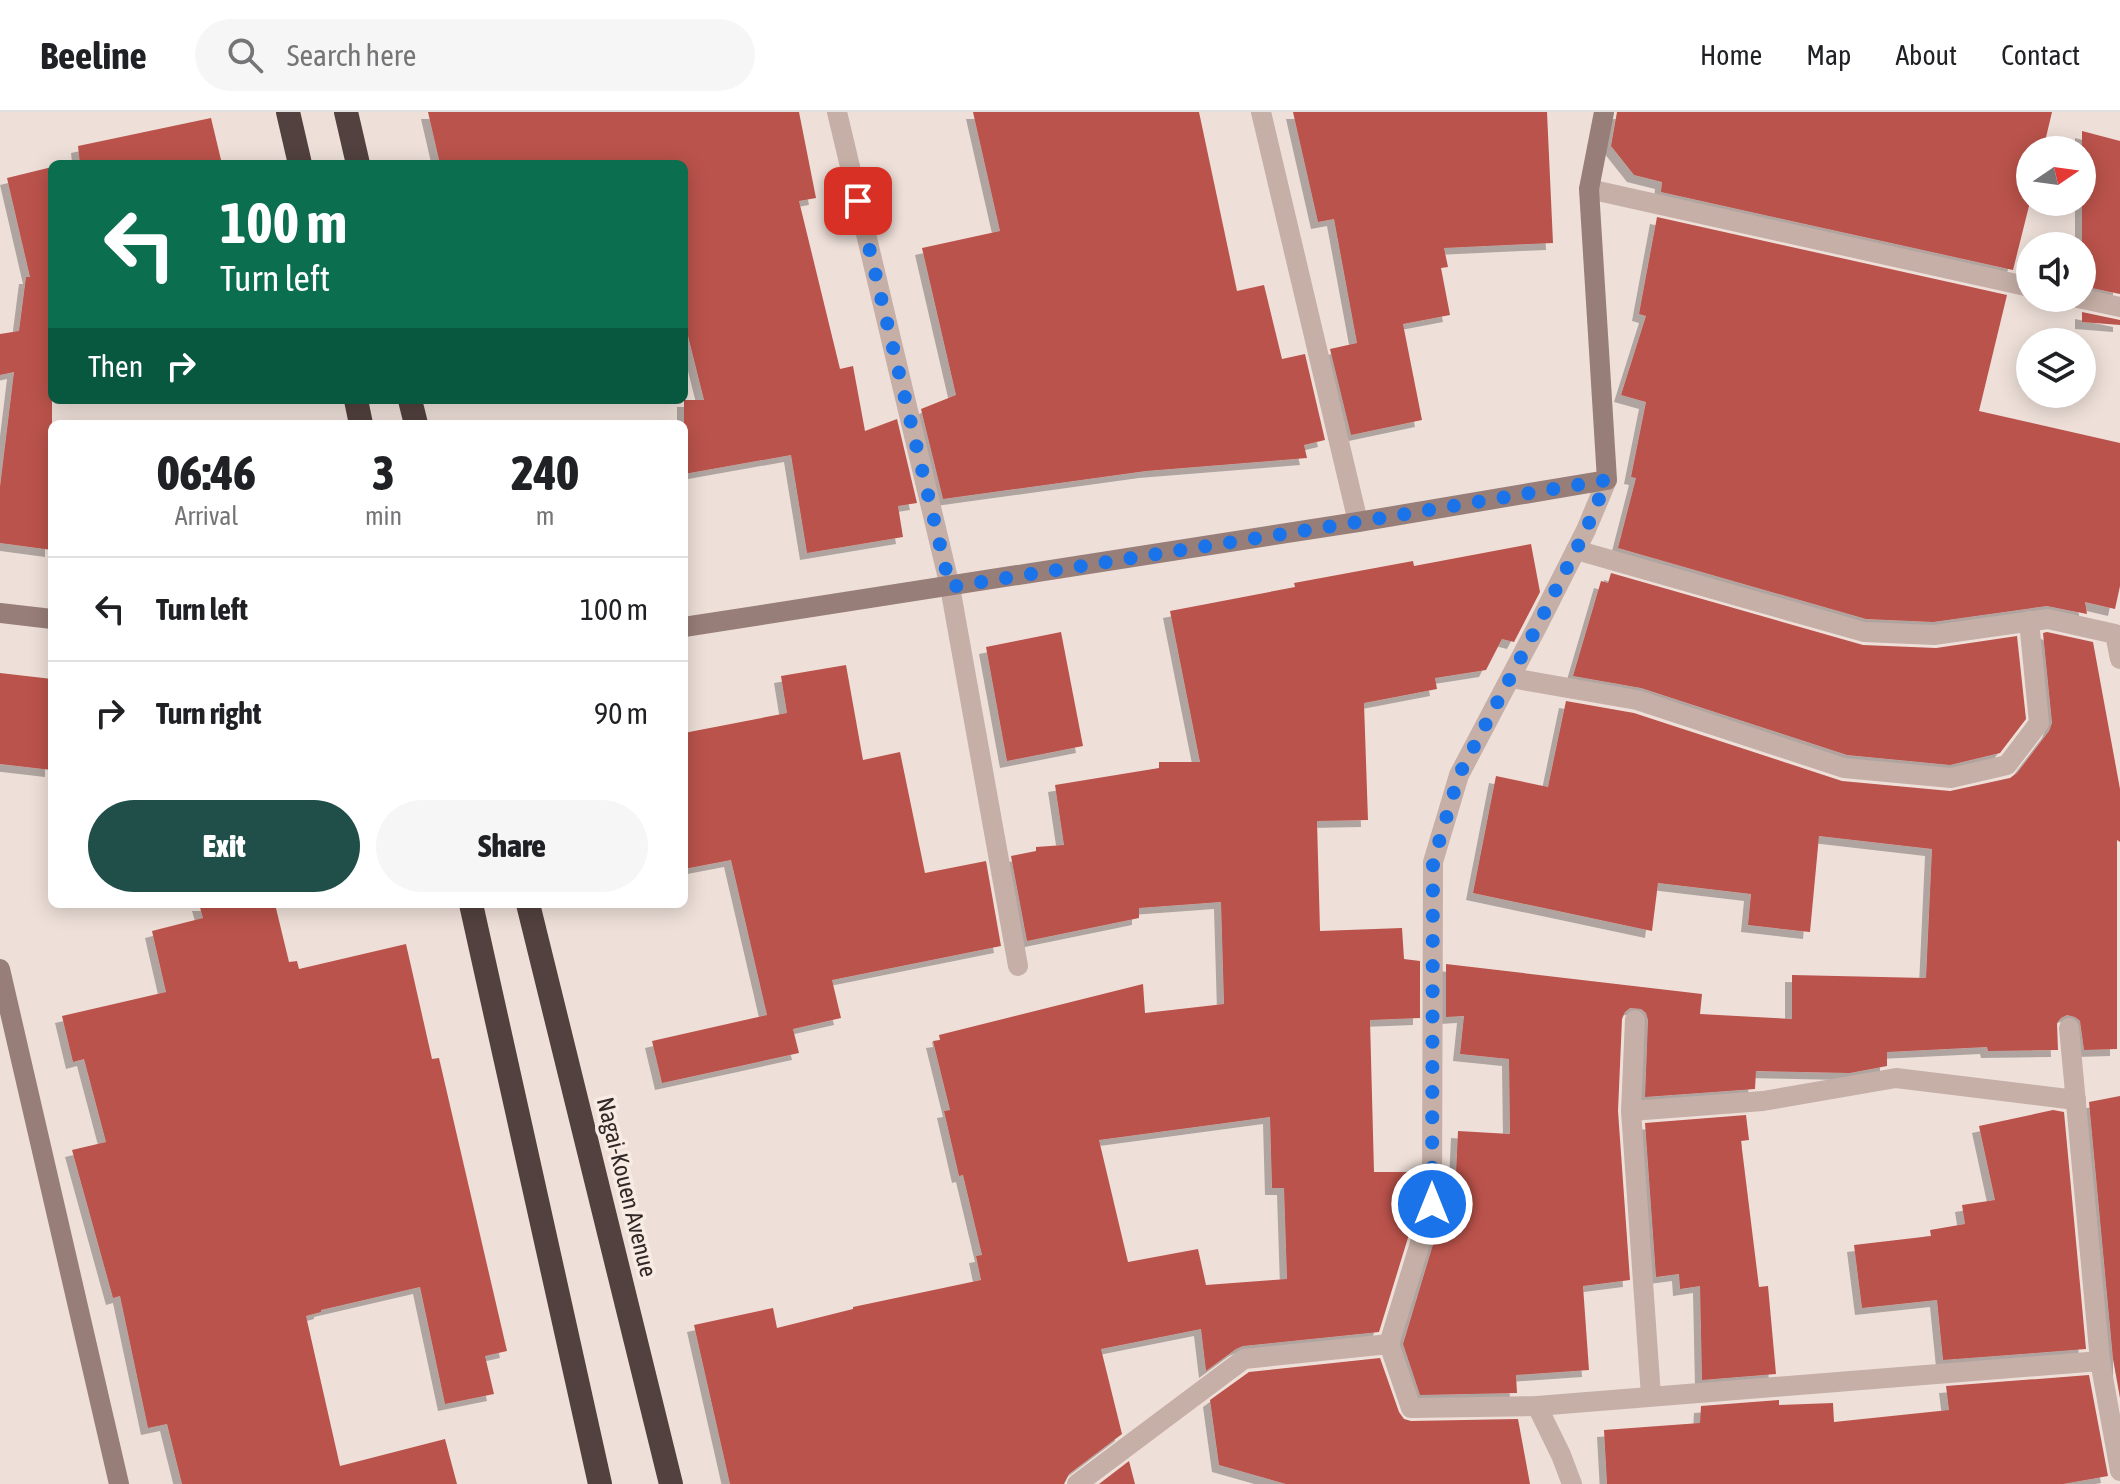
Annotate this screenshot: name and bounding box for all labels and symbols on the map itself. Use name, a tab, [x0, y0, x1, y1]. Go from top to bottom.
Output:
north arrow	[2016, 136, 2096, 216]
pin	[824, 167, 892, 235]
street label: Nagai-Kouen Avenue	[592, 1094, 662, 1280]
position arrow	[1390, 1162, 1474, 1246]

